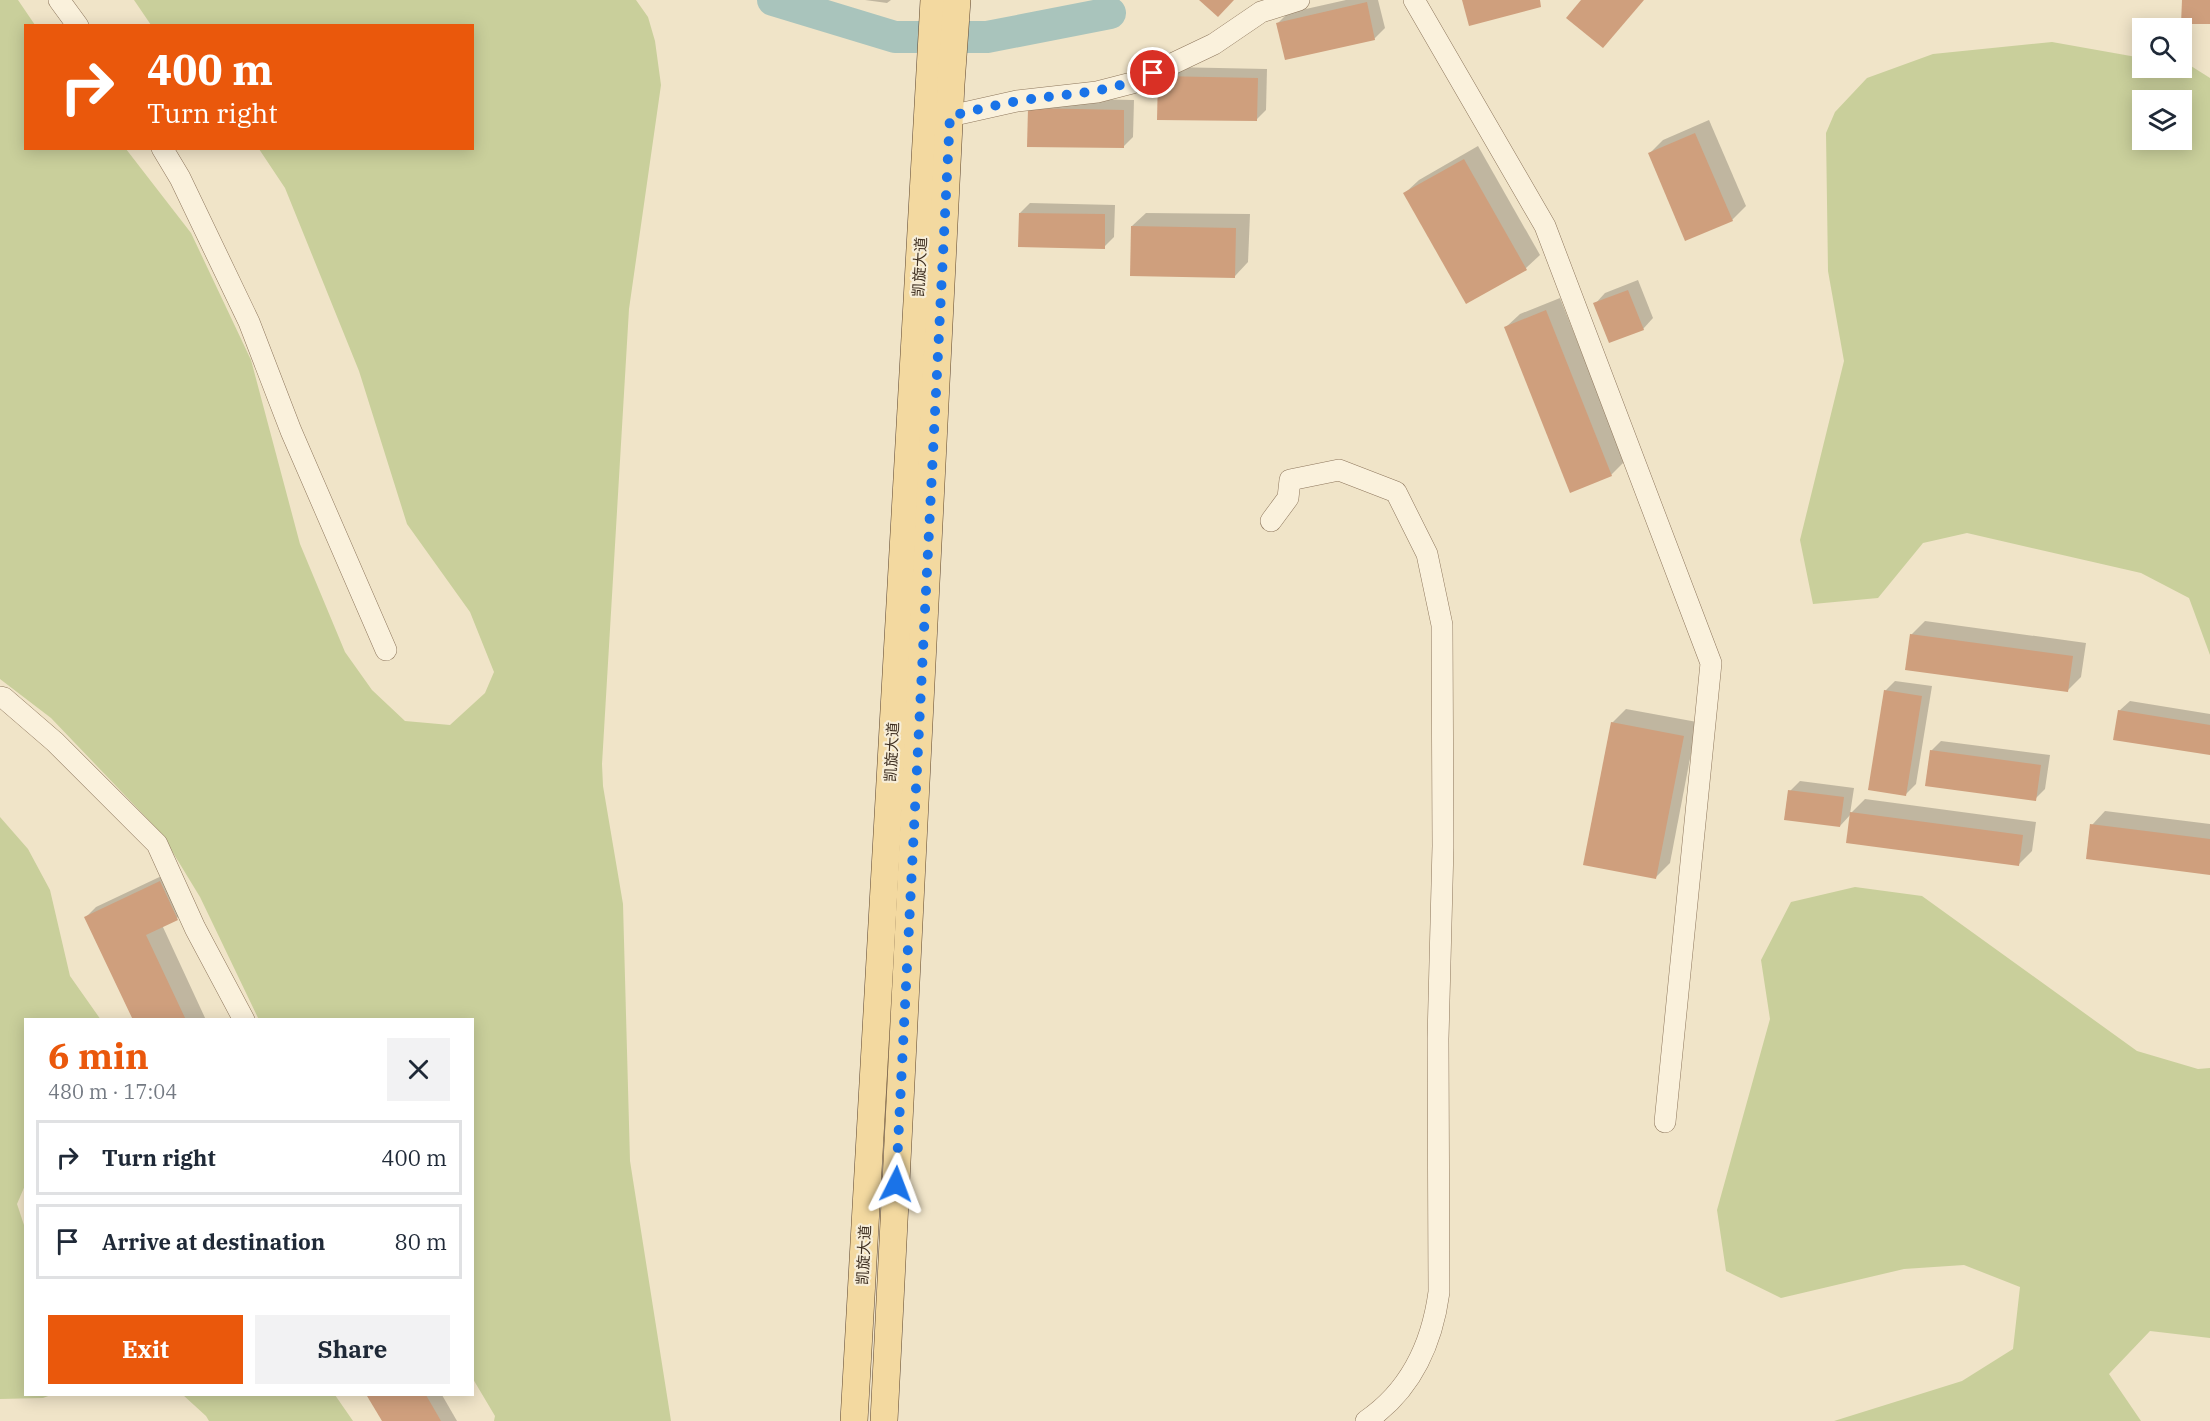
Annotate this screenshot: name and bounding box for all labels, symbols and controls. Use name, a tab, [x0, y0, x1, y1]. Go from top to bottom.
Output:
map controls	[2132, 18, 2192, 150]
button: search	[2132, 18, 2192, 78]
text: 400 m	[147, 42, 273, 97]
pin	[1127, 47, 1178, 98]
icon: right	[48, 48, 126, 126]
icon: arrive	[1136, 56, 1169, 89]
button: layers	[2132, 90, 2192, 150]
text: Turn right	[147, 95, 278, 130]
street label: 凯旋大道	[908, 237, 931, 297]
street label: 凯旋大道	[880, 722, 903, 782]
text: 6 min	[48, 1032, 149, 1079]
button: close	[387, 1038, 450, 1101]
text: 480 m · 17:04	[48, 1078, 177, 1105]
icon: right	[51, 1141, 84, 1174]
text: Turn right	[102, 1143, 216, 1172]
text: 400 m	[381, 1143, 447, 1172]
position arrow	[864, 1152, 928, 1216]
icon: arrive	[51, 1225, 84, 1258]
street label: 凯旋大道	[852, 1225, 875, 1285]
text: Arrive at destination	[102, 1227, 325, 1256]
text: 80 m	[395, 1227, 447, 1256]
button: Exit	[48, 1315, 243, 1384]
button: Share	[255, 1315, 450, 1384]

